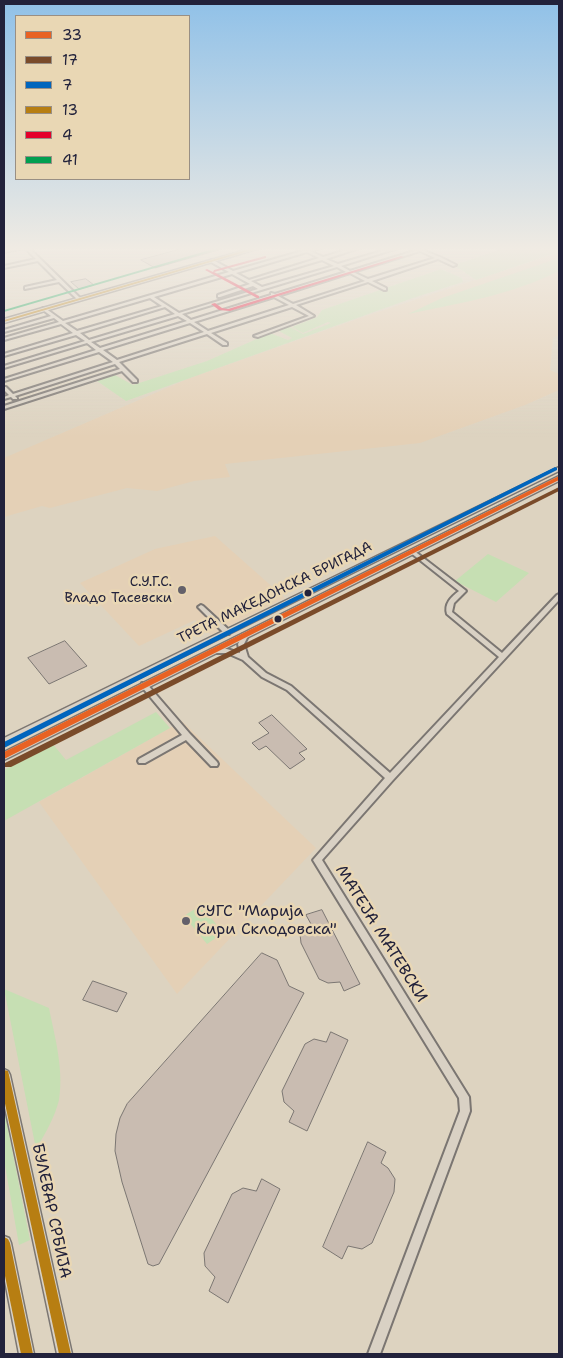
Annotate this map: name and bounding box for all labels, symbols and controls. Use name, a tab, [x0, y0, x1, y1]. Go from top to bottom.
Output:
legend	[15, 15, 190, 180]
text: 33	[62, 25, 82, 45]
text: 17	[62, 50, 78, 70]
text: 7	[62, 75, 73, 95]
text: 13	[62, 100, 78, 120]
text: 4	[62, 125, 73, 145]
text: 41	[62, 150, 78, 170]
street label: ТРЕТА МАКЕДОНСКА БРИГАДА	[175, 539, 375, 647]
place label: С.У.Г.С. Владо Тасевски	[64, 574, 172, 606]
marker: С.У.Г.С. Владо Тасевски	[176, 584, 188, 596]
unlabelled marker	[303, 588, 313, 598]
unlabelled marker	[273, 614, 283, 624]
street label: МАТЕЈА МАТЕВСКИ	[331, 862, 431, 1006]
place label: СУГС "Марија Кири Склодовска"	[196, 902, 337, 940]
marker: СУГС "Марија Кири Склодовска"	[180, 915, 192, 927]
street label: БУЛЕВАР СРБИЈА	[27, 1142, 75, 1280]

